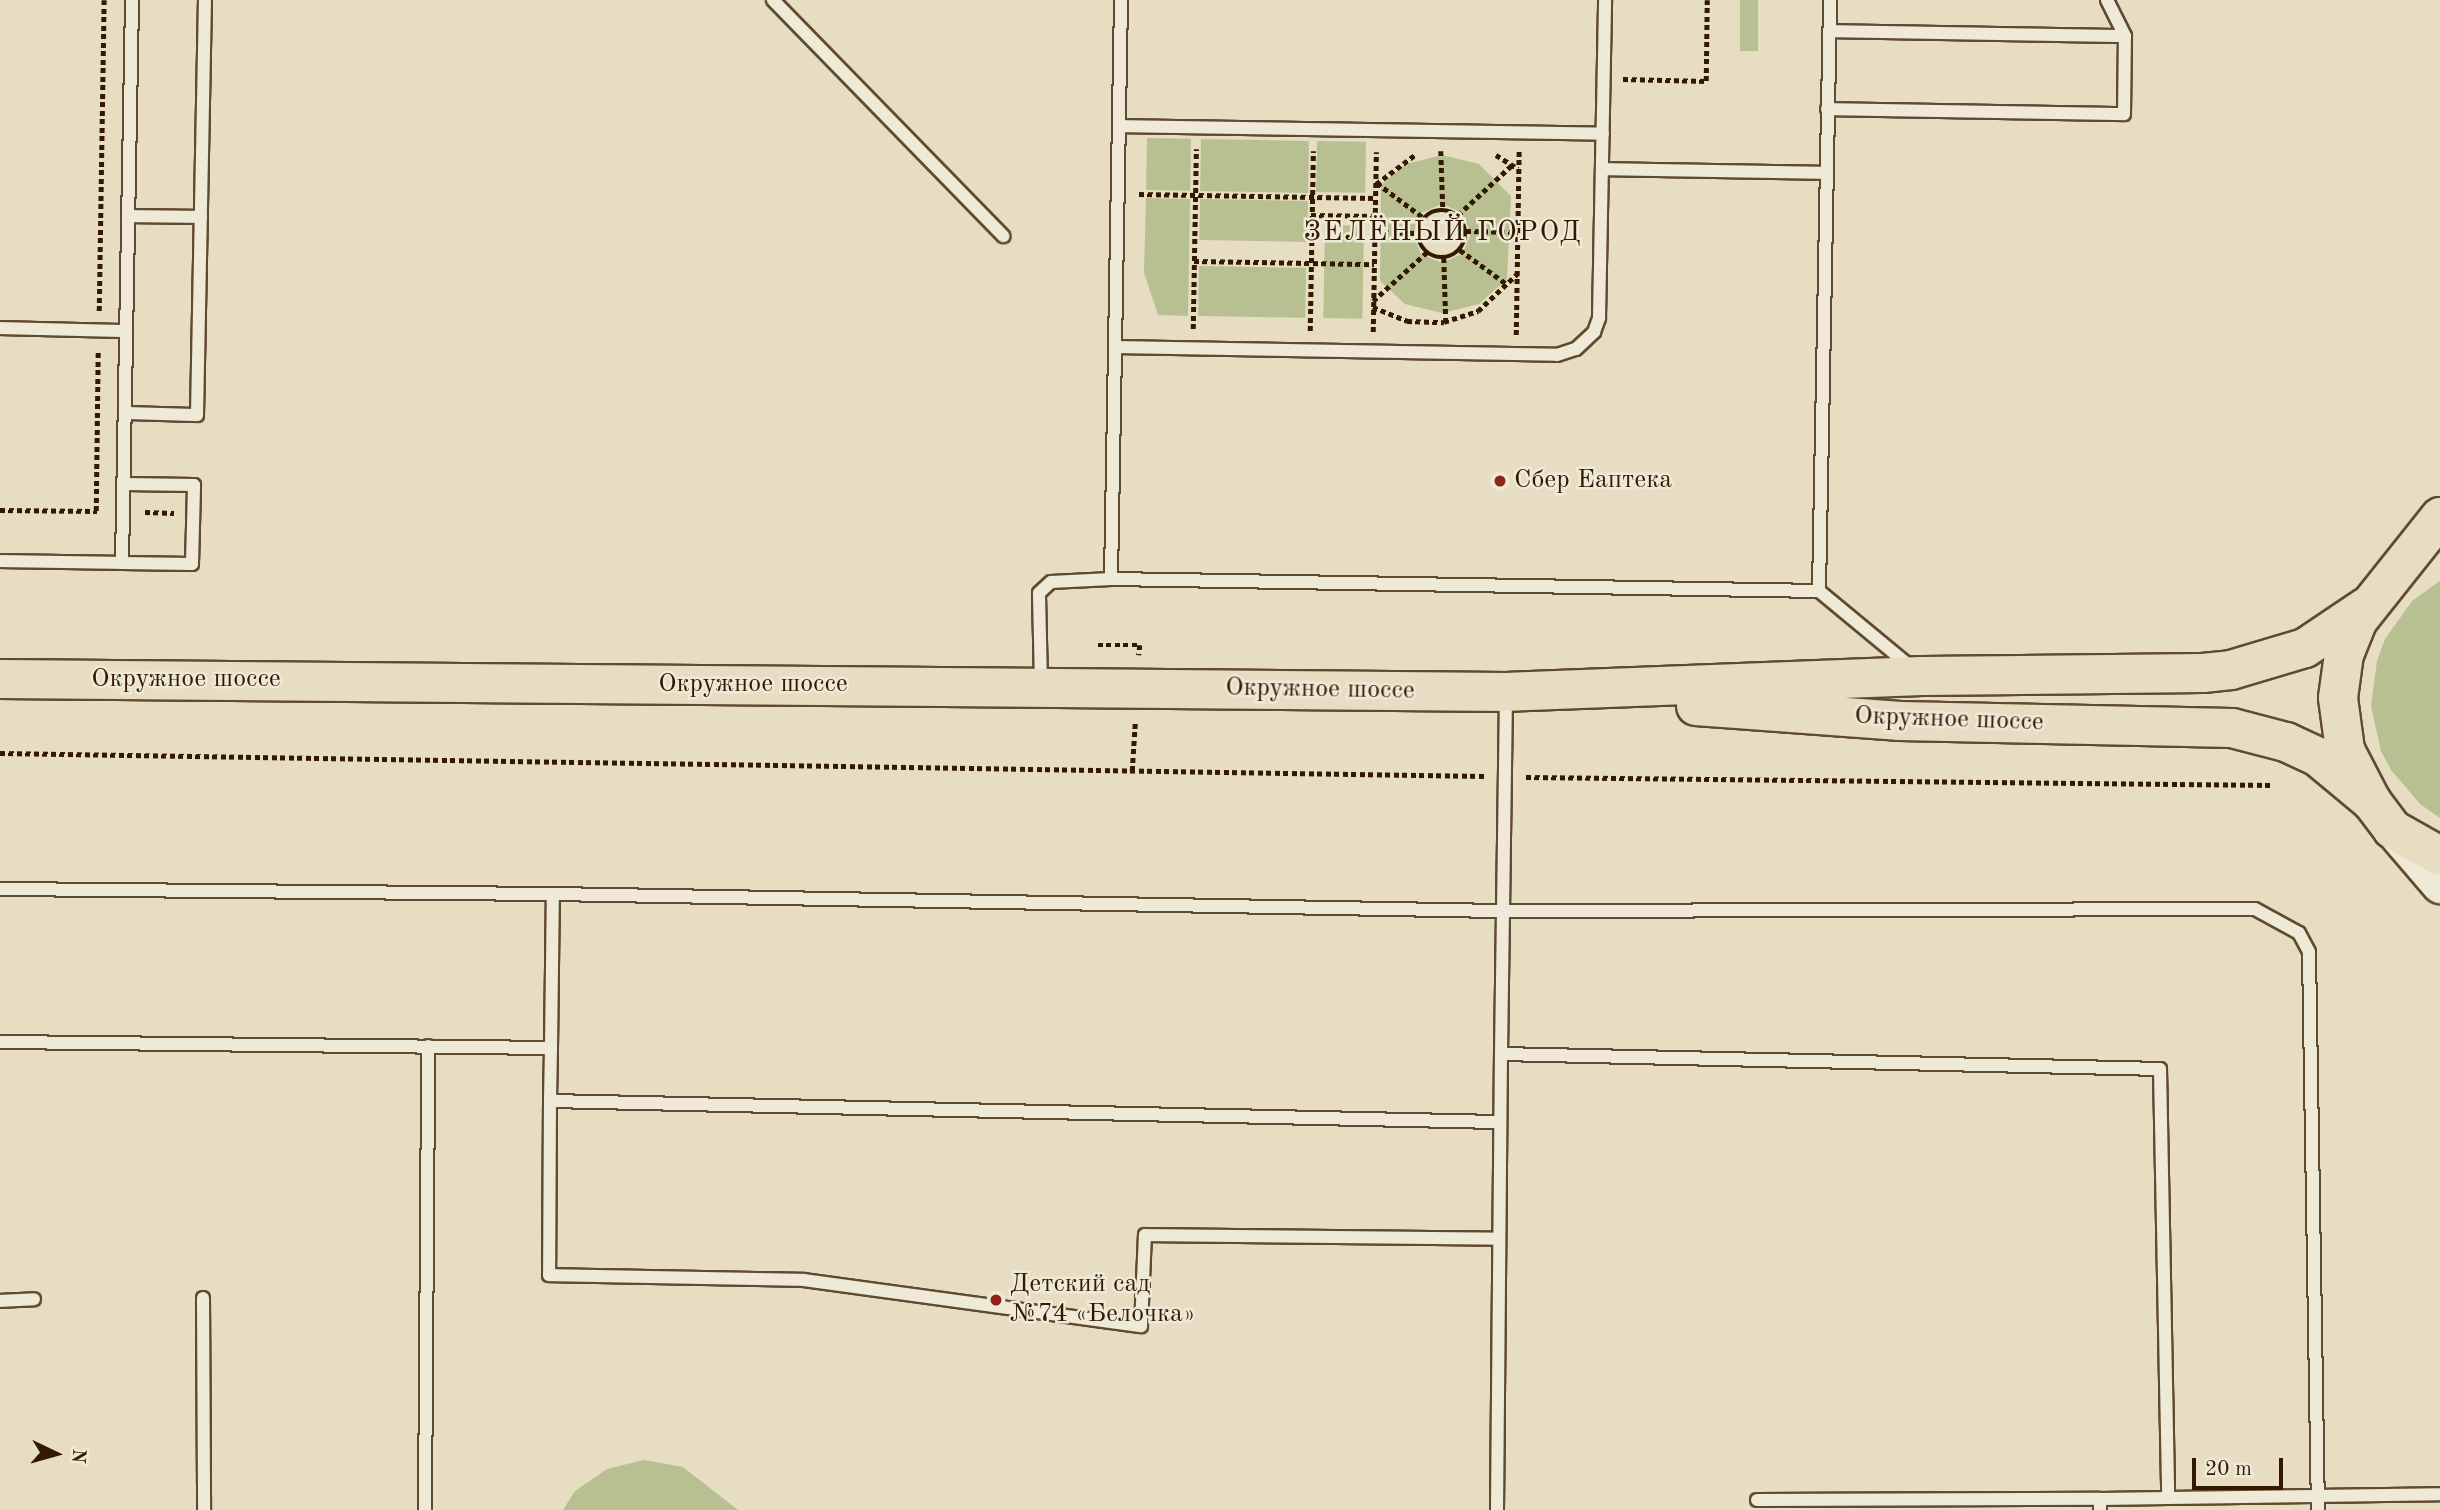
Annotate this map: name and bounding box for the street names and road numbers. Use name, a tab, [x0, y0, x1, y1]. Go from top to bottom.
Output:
street label: Окружное шоссе	[91, 664, 281, 696]
street label: Окружное шоссе	[658, 669, 848, 701]
street label: Окружное шоссе	[1225, 673, 1415, 707]
street label: Окружное шоссе	[1854, 701, 2044, 739]

